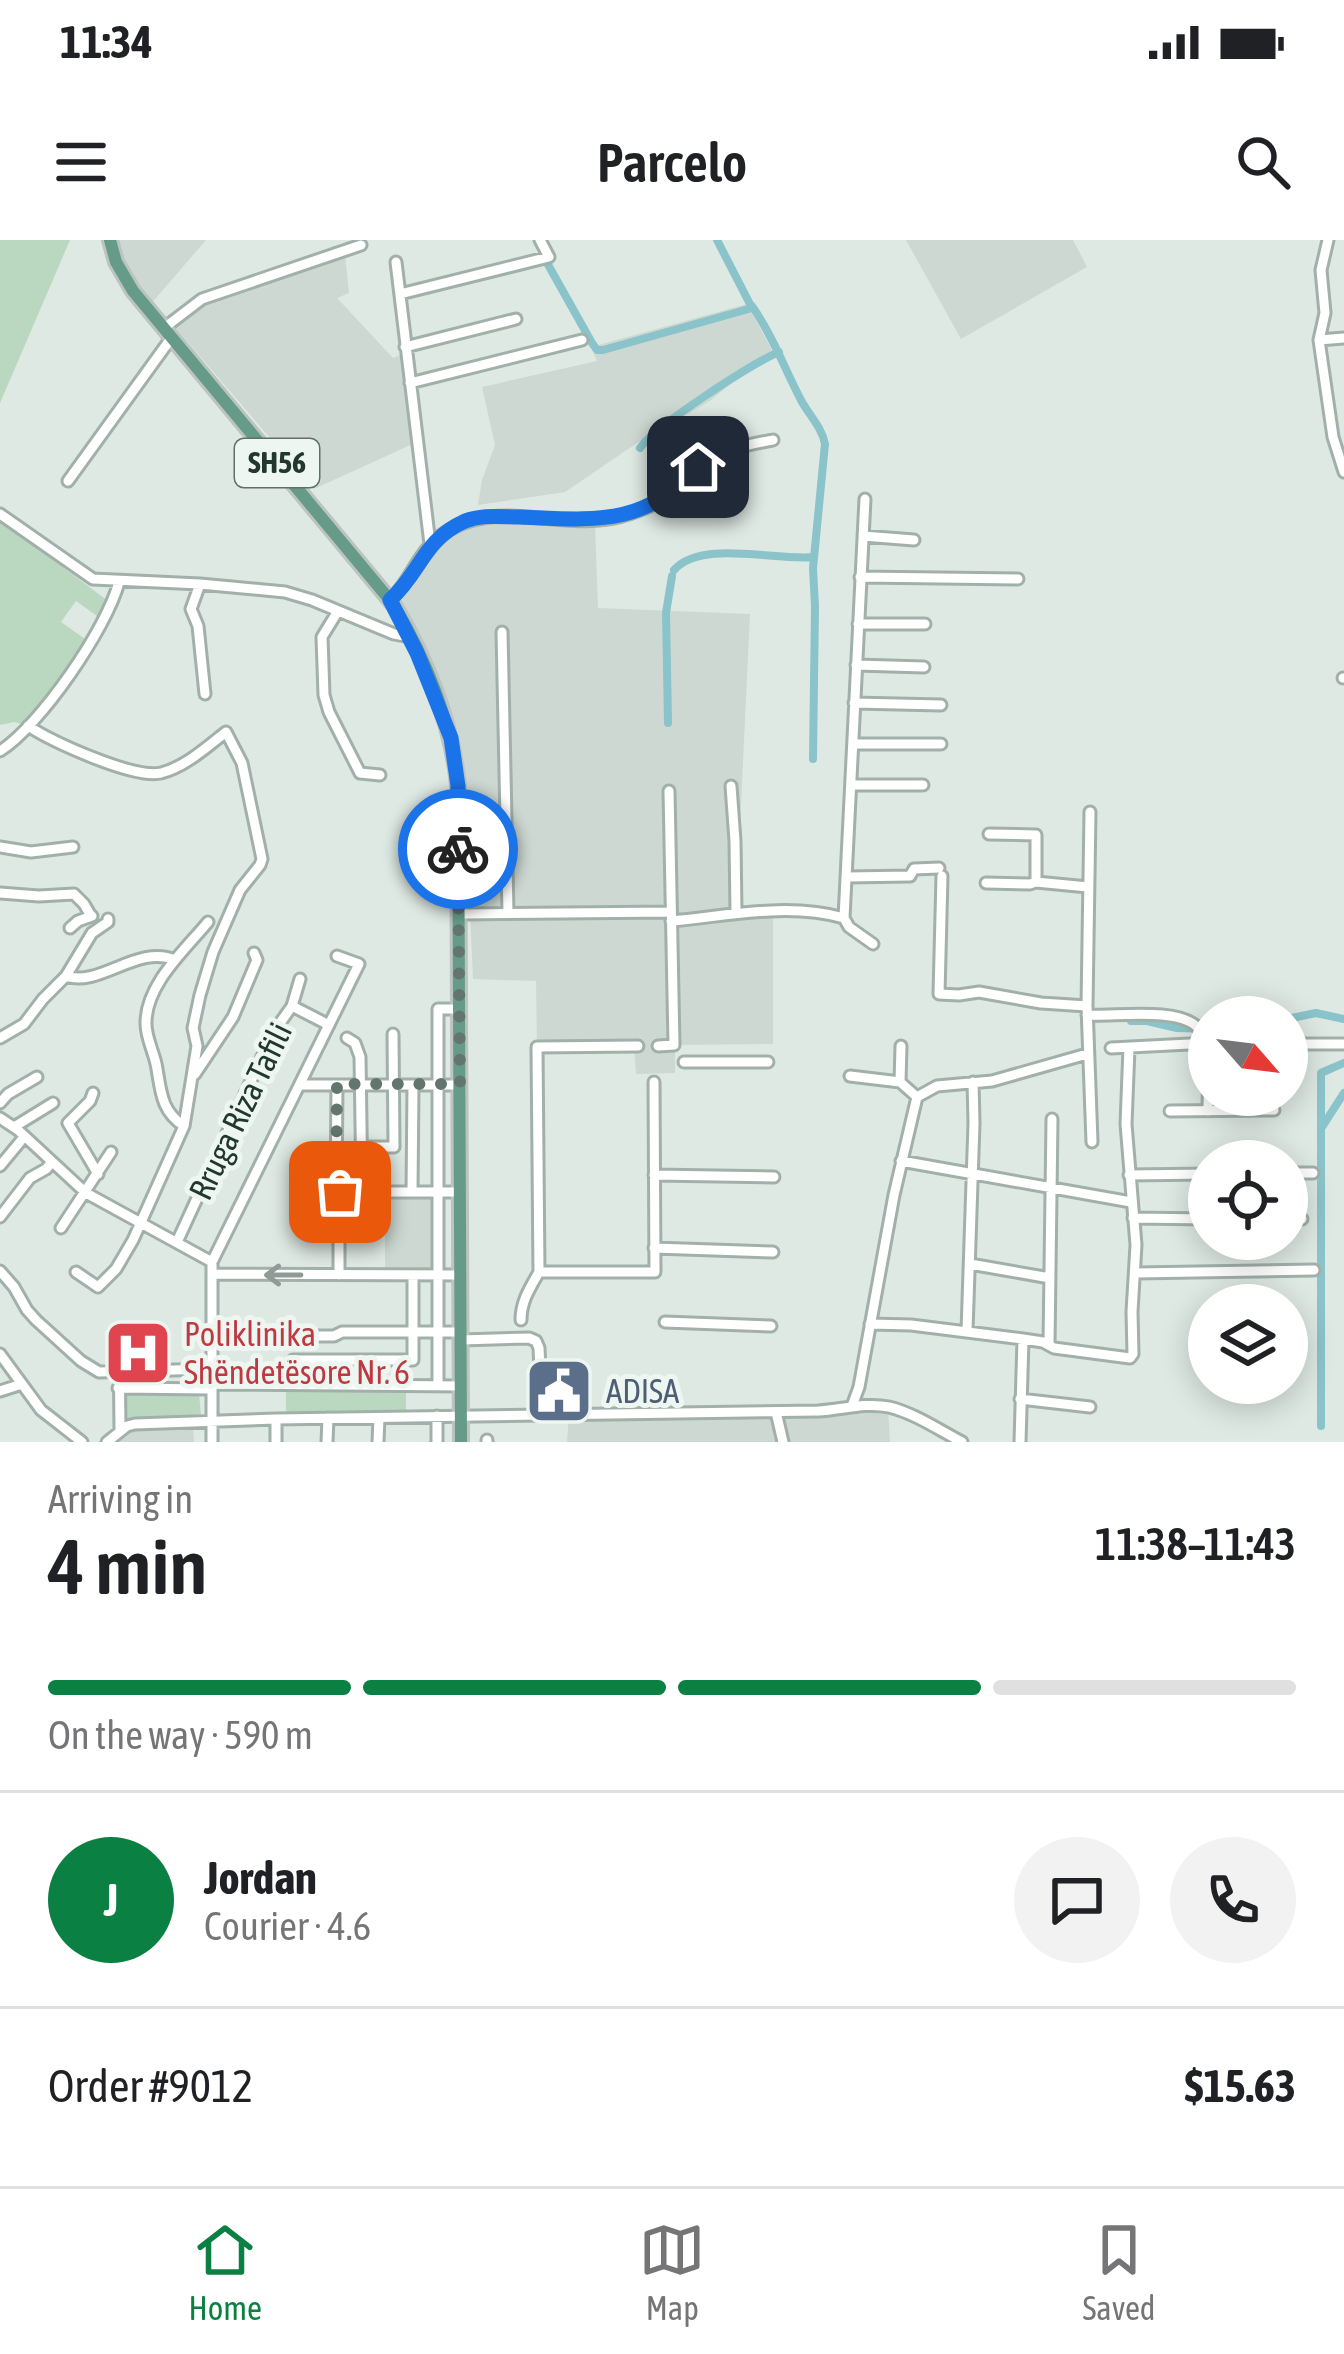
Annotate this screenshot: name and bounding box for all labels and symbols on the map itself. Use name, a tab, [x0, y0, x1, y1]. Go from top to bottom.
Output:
pin	[647, 416, 749, 518]
road number: SH56	[235, 439, 319, 487]
courier	[398, 789, 518, 909]
north arrow	[1188, 996, 1308, 1116]
street label: Rruga Riza Tafili	[181, 1016, 299, 1206]
pin	[289, 1141, 391, 1243]
one-way arrow	[264, 1264, 303, 1286]
place label: Poliklinika Shëndetësore Nr. 6	[184, 1315, 410, 1391]
hospital icon: Poliklinika Shëndetësore Nr. 6	[103, 1318, 173, 1388]
public building icon: ADISA	[524, 1356, 594, 1426]
place label: ADISA	[606, 1372, 680, 1410]

